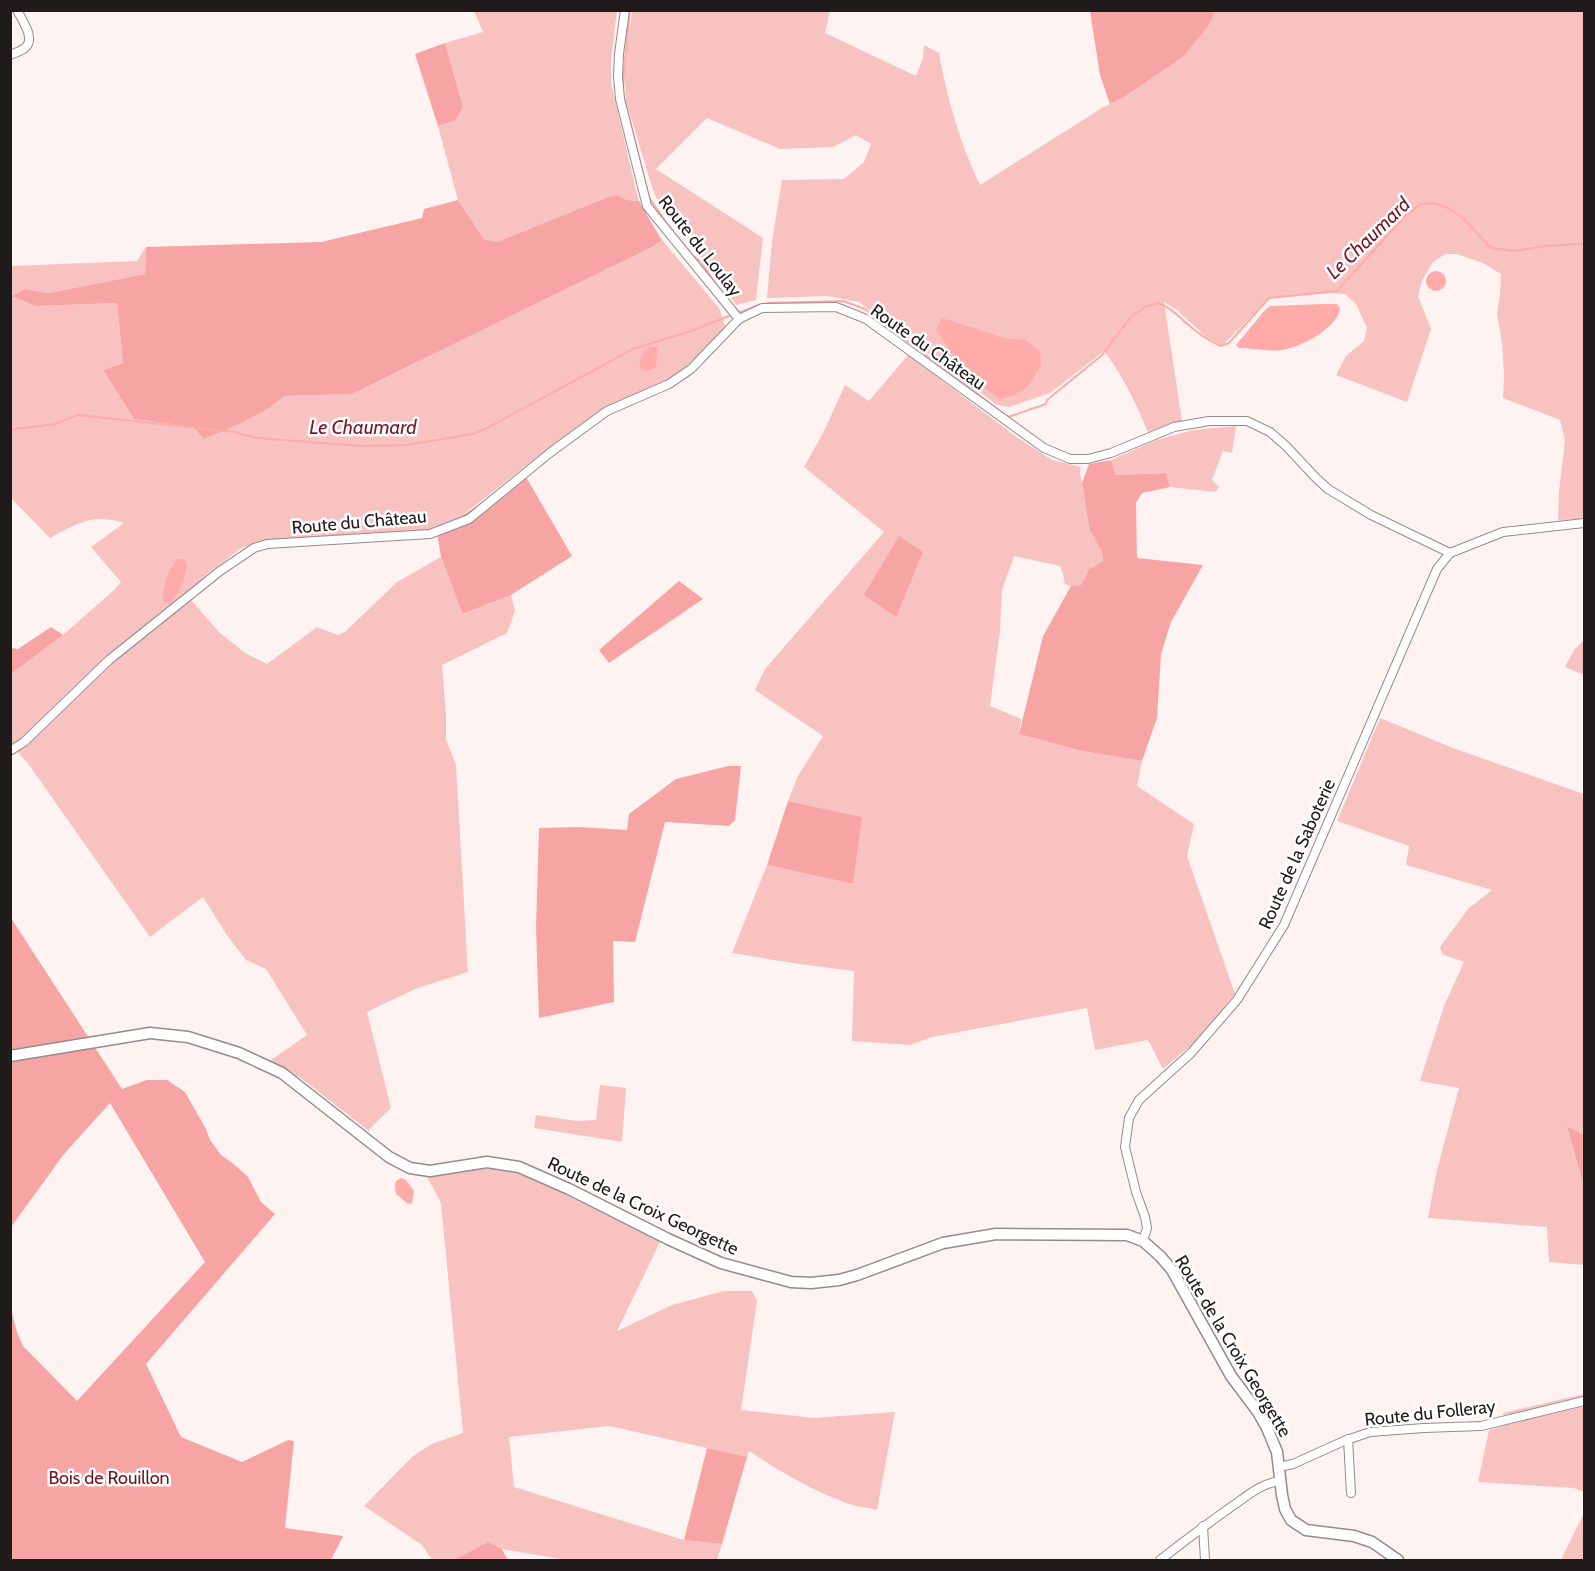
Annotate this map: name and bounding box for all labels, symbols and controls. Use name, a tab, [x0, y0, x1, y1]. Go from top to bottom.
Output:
street label: Route du Loulay	[654, 191, 746, 301]
water label: Le Chaumard	[1321, 192, 1415, 284]
street label: Route du Château	[866, 299, 990, 395]
water label: Le Chaumard	[309, 415, 417, 439]
street label: Route du Château	[291, 505, 427, 539]
street label: Route de la Saboterie	[1254, 775, 1340, 933]
street label: Route de la Croix Georgette	[544, 1152, 742, 1260]
street label: Route de la Croix Georgette	[1170, 1251, 1296, 1441]
street label: Route du Folleray	[1363, 1395, 1497, 1431]
park label: Bois de Rouillon	[48, 1467, 170, 1489]

